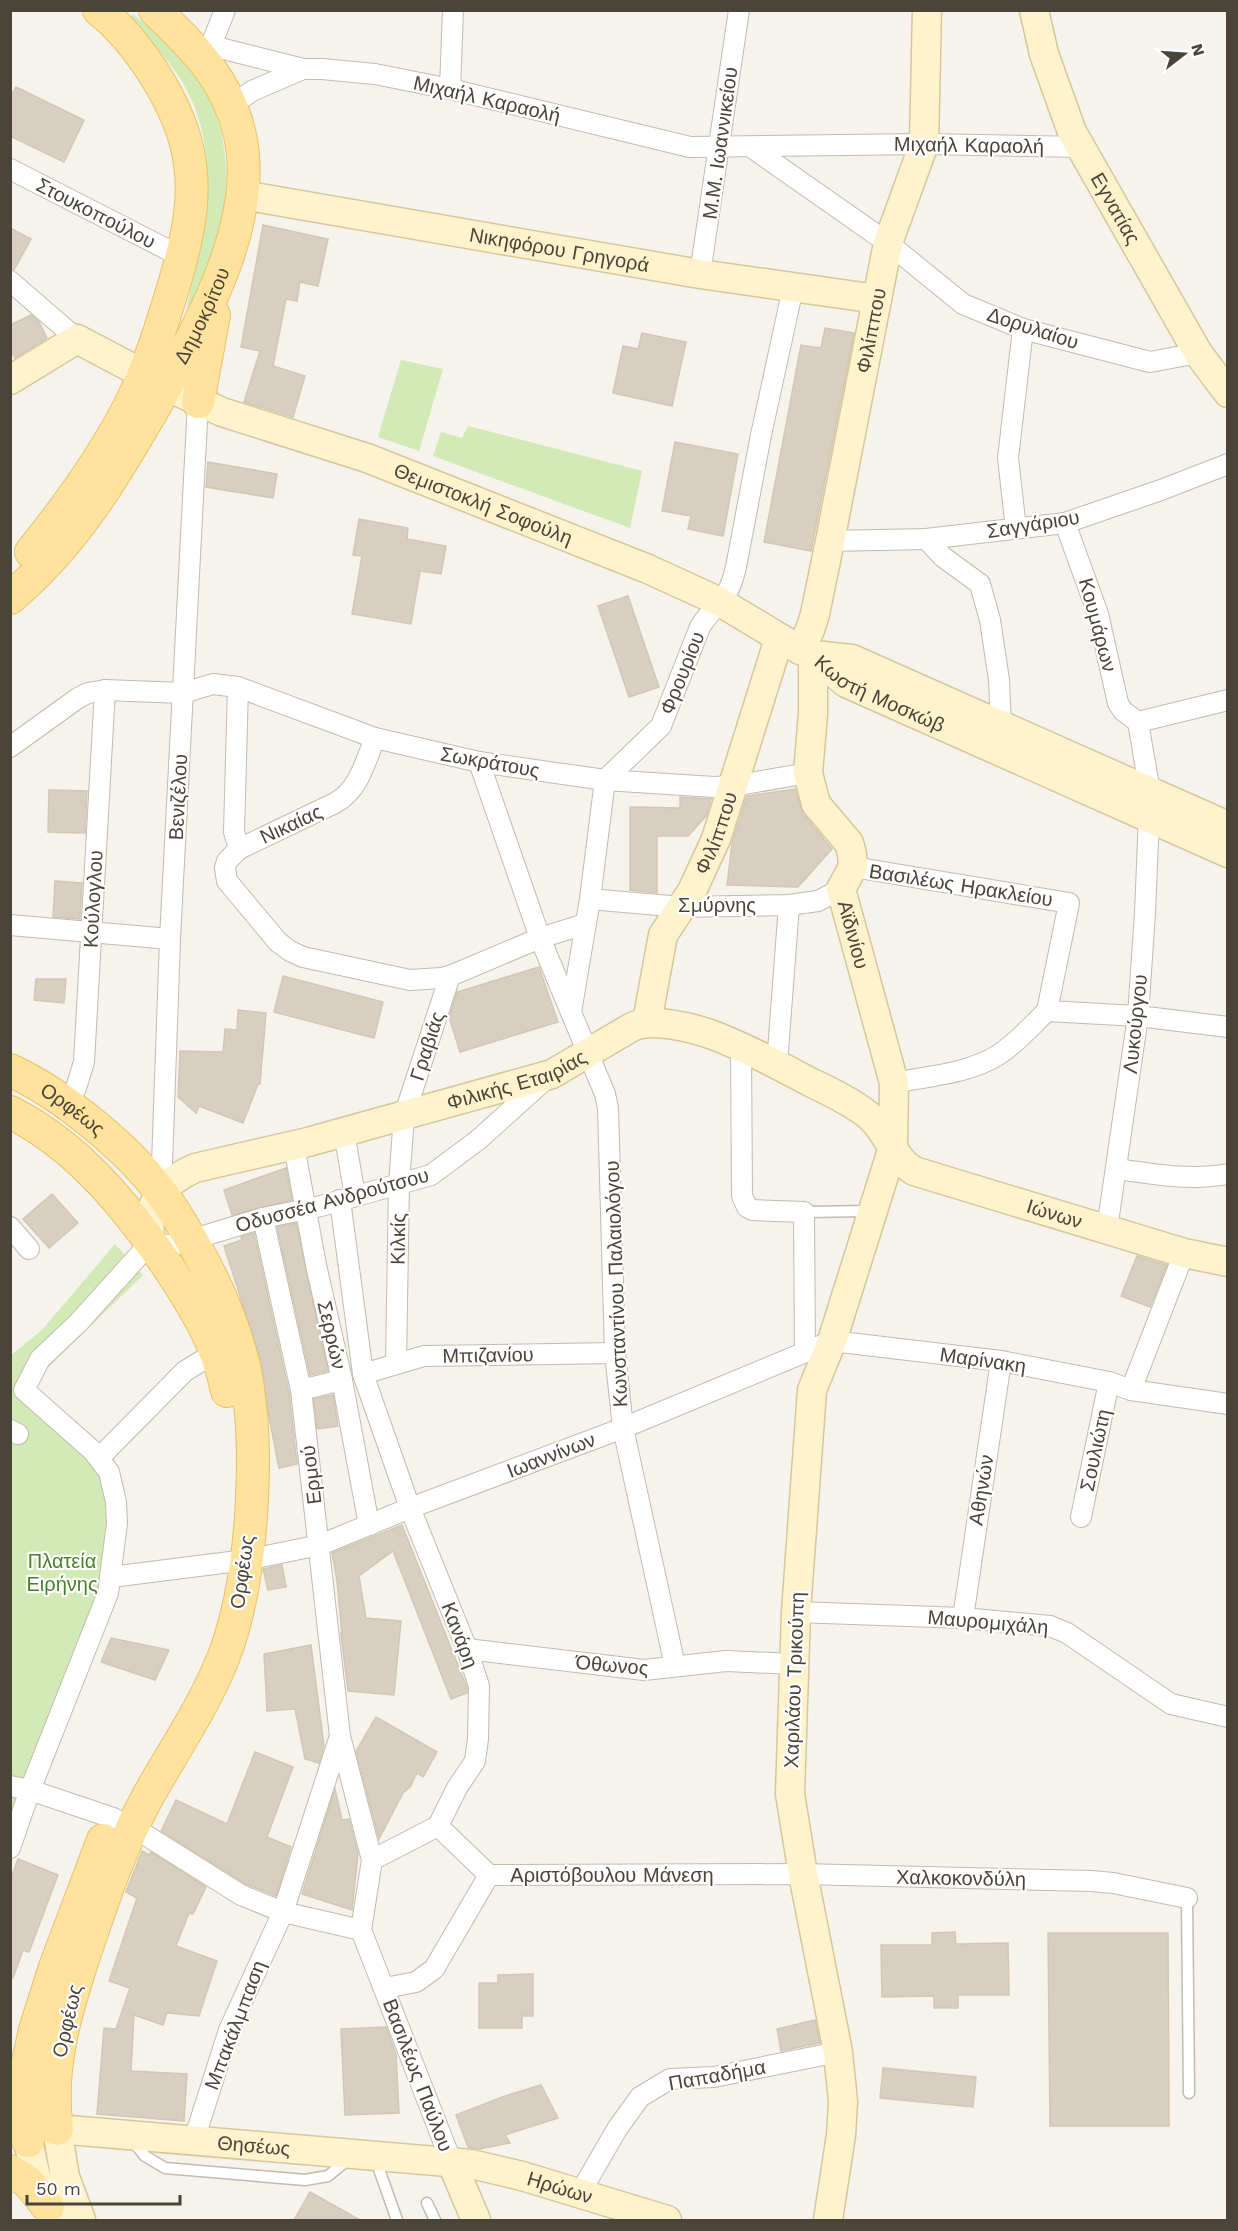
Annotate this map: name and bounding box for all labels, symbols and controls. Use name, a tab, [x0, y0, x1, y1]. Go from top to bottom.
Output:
north arrow	[1154, 24, 1214, 84]
text: N	[1187, 41, 1209, 58]
street label: Μ.Μ. Ιωαννικείου	[697, 65, 743, 221]
street label: Μιχαήλ Καραολή	[411, 70, 563, 128]
street label: Μιχαήλ Καραολή	[894, 132, 1044, 158]
street label: Εγνατίας	[1086, 168, 1146, 249]
street label: Στουκοπούλου	[32, 173, 160, 253]
street label: Νικηφόρου Γρηγορά	[468, 222, 651, 277]
street label: Δημοκρίτου	[169, 264, 235, 368]
street label: Φιλίππου	[851, 286, 891, 375]
street label: Δορυλαίου	[984, 302, 1082, 354]
street label: Θεμιστοκλή Σοφούλη	[390, 458, 576, 550]
street label: Σαγγάριου	[985, 505, 1081, 543]
street label: Κουμάρων	[1074, 575, 1122, 675]
street label: Φρουρίου	[655, 628, 709, 718]
street label: Κωστή Μοσκώβ	[810, 650, 948, 737]
street label: Σωκράτους	[439, 741, 542, 783]
street label: Βενιζέλου	[164, 753, 192, 841]
street label: Φιλίππου	[689, 789, 742, 878]
street label: Νικαίας	[256, 799, 326, 849]
street label: Κούλογλου	[78, 850, 108, 948]
street label: Βασιλέως Ηρακλείου	[868, 859, 1054, 911]
street label: Σμύρνης	[678, 893, 756, 917]
street label: Αϊδινίου	[833, 898, 874, 971]
street label: Λυκούργου	[1118, 973, 1152, 1075]
street label: Γραβιάς	[405, 1008, 450, 1084]
street label: Φιλικής Εταιρίας	[444, 1044, 591, 1115]
street label: Ορφέως	[36, 1077, 110, 1141]
street label: Κωνσταντίνου Παλαιολόγου	[600, 1160, 632, 1408]
street label: Οδυσσέα Ανδρούτσου	[233, 1163, 431, 1237]
street label: Ιώνων	[1024, 1194, 1085, 1233]
street label: Κιλκίς	[386, 1213, 410, 1265]
street label: Σερρών	[312, 1298, 352, 1372]
street label: Μπιζανίου	[442, 1342, 534, 1368]
street label: Μαρίνακη	[938, 1342, 1028, 1378]
street label: Σουλιώτη	[1075, 1407, 1115, 1493]
street label: Ιωαννίνων	[503, 1427, 599, 1483]
street label: Ερμού	[295, 1444, 327, 1506]
street label: Αθηνών	[964, 1453, 998, 1527]
street label: Ορφέως	[225, 1533, 259, 1610]
park label: Πλατεία Ειρήνης	[26, 1549, 98, 1596]
street label: Χαριλάου Τρικούπη	[779, 1591, 809, 1769]
street label: Κανάρη	[436, 1599, 484, 1671]
street label: Μαυρομιχάλη	[927, 1605, 1049, 1639]
street label: Όθωνος	[574, 1650, 650, 1680]
street label: Αριστόβουλου Μάνεση	[510, 1863, 714, 1887]
street label: Χαλκοκονδύλη	[896, 1865, 1026, 1891]
street label: Μπακάλμπαση	[199, 1957, 271, 2093]
street label: Ορφέως	[47, 1982, 87, 2060]
street label: Βασιλέως Παύλου	[378, 1995, 458, 2155]
street label: Παπαδήμα	[666, 2055, 768, 2095]
street label: Θησέως	[216, 2131, 292, 2161]
street label: Ηρώων	[524, 2166, 595, 2209]
scale bar	[27, 2168, 180, 2206]
text: 50 m	[36, 2178, 81, 2199]

